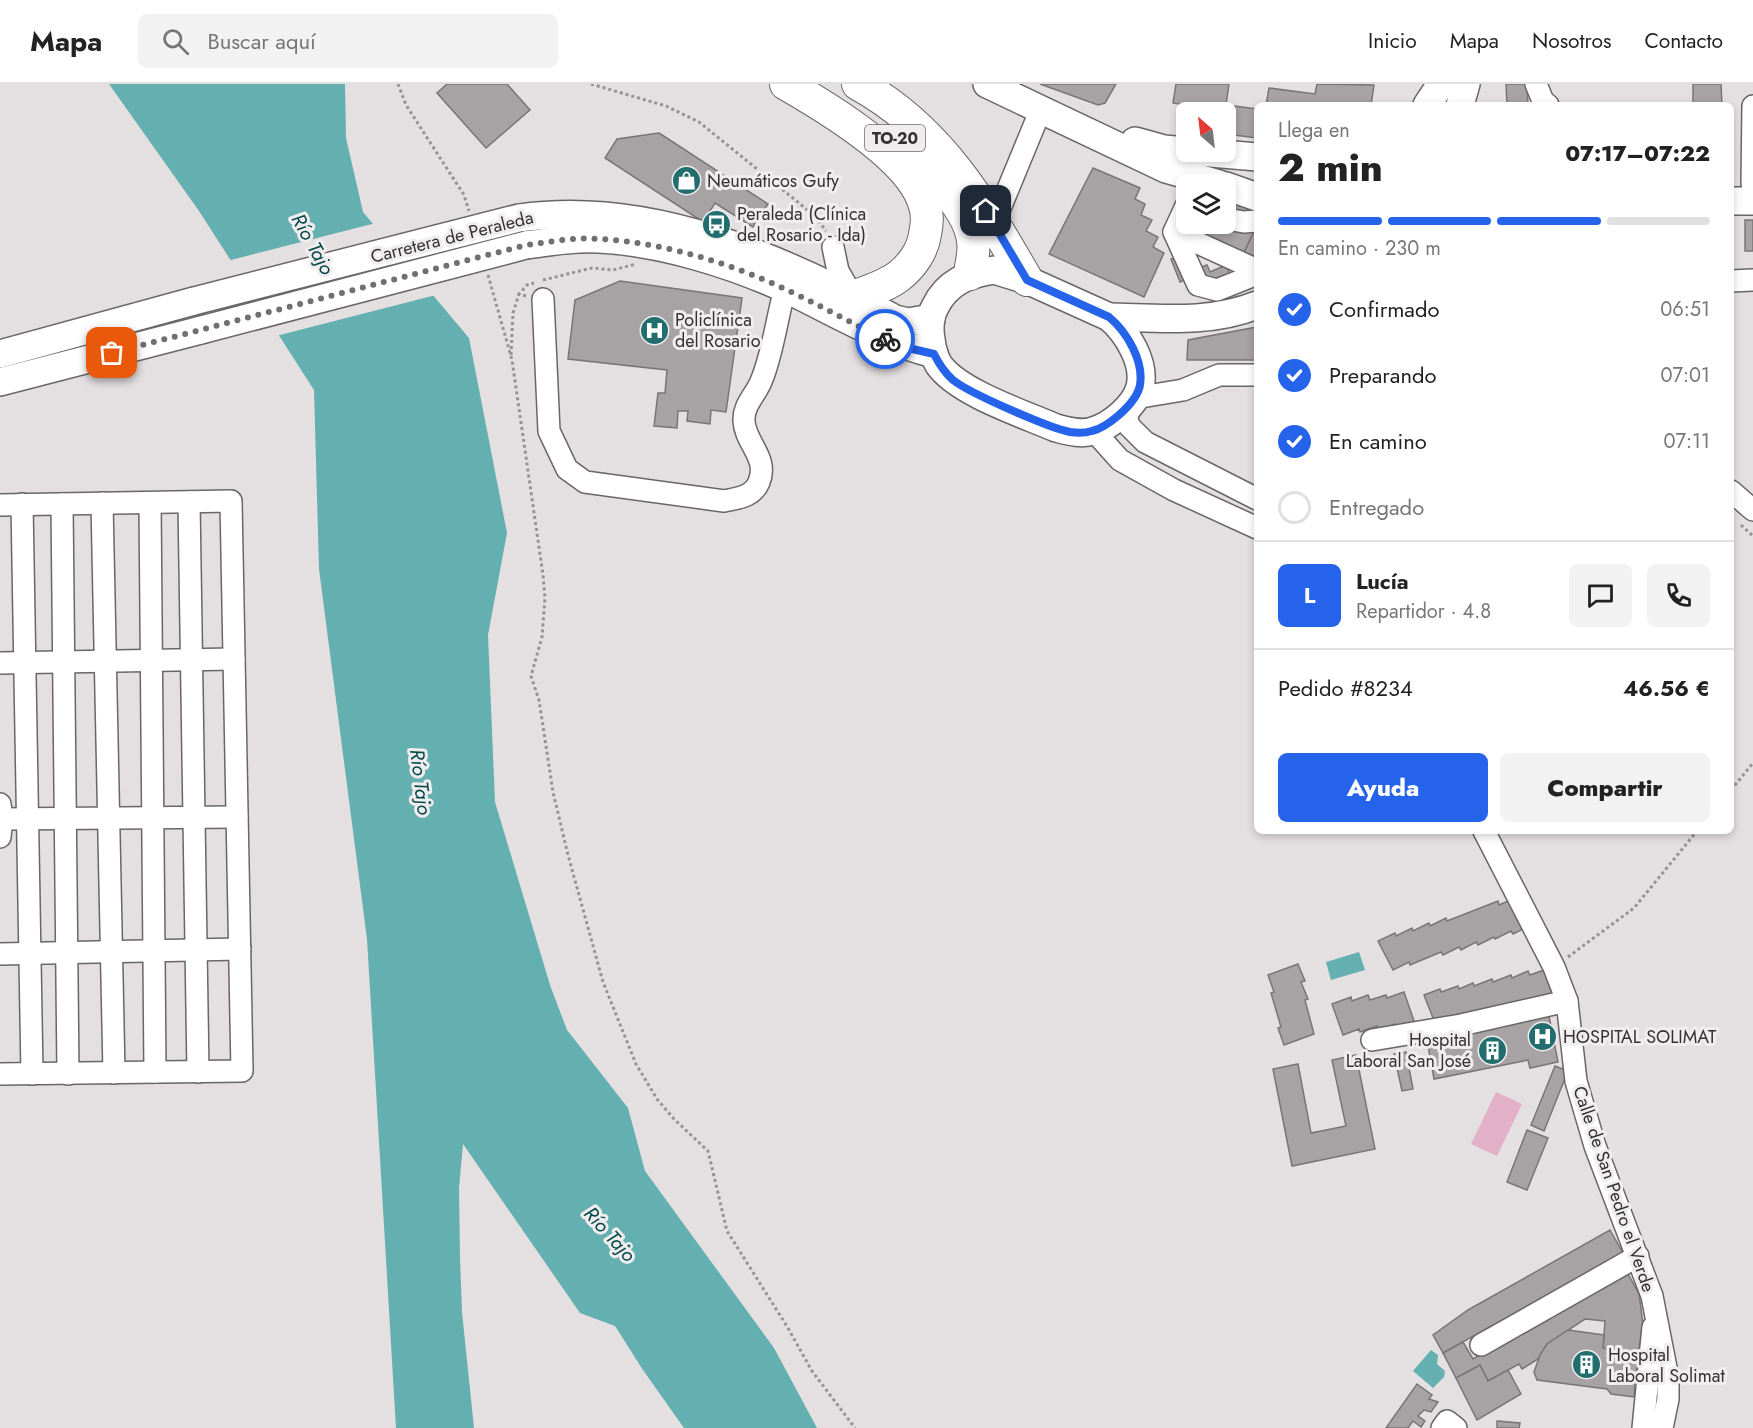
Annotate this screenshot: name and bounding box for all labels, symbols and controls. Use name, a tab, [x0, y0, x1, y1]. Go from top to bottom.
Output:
search box	[138, 14, 558, 68]
text: Mapa	[30, 21, 102, 62]
icon: search	[159, 25, 192, 58]
text: Buscar aquí	[207, 25, 316, 57]
text: Inicio	[1368, 26, 1417, 56]
text: Mapa	[1450, 26, 1499, 56]
text: Nosotros	[1532, 26, 1611, 56]
text: Contacto	[1644, 26, 1723, 56]
north arrow	[1176, 102, 1236, 162]
map controls	[1176, 102, 1236, 234]
text: Llega en	[1278, 116, 1350, 145]
road number: TO-20	[865, 125, 925, 151]
text: 07:17–07:22	[1565, 137, 1710, 169]
text: 2 min	[1278, 139, 1383, 196]
shop icon: Neumáticos Gufy	[670, 165, 702, 197]
place label: Neumáticos Gufy	[707, 168, 839, 194]
button: layers	[1176, 174, 1236, 234]
pin	[960, 185, 1011, 236]
icon: home	[969, 194, 1002, 227]
place label: Peraleda (Clínica del Rosario - Ida)	[737, 201, 866, 248]
street label: Carretera de Peraleda	[368, 204, 536, 270]
water label: Río Tajo	[284, 208, 341, 281]
bus stop icon: Peraleda (Clínica del Rosario - Ida)	[700, 208, 732, 240]
text: En camino · 230 m	[1278, 234, 1441, 263]
icon: check	[1278, 293, 1311, 326]
text: Confirmado	[1329, 293, 1439, 325]
text: 06:51	[1660, 295, 1710, 324]
place label: Policlínica del Rosario	[675, 307, 761, 354]
courier	[855, 309, 915, 369]
hospital icon: Policlínica del Rosario	[638, 314, 670, 346]
icon: bike	[869, 323, 902, 356]
pin	[86, 327, 137, 378]
icon: bag	[95, 336, 128, 369]
icon: check	[1278, 359, 1311, 392]
text: Preparando	[1329, 359, 1437, 391]
text: 07:01	[1661, 361, 1710, 390]
icon: check	[1278, 425, 1311, 458]
text: En camino	[1329, 425, 1427, 457]
text: 07:11	[1664, 427, 1710, 456]
text: Entregado	[1329, 491, 1424, 523]
button: chat	[1569, 564, 1632, 627]
button: phone	[1647, 564, 1710, 627]
text: Lucía	[1356, 565, 1409, 597]
text: L	[1304, 579, 1315, 611]
text: Repartidor · 4.8	[1356, 597, 1491, 626]
text: Pedido #8234	[1278, 672, 1413, 704]
text: 46.56 €	[1623, 672, 1710, 704]
water label: Río Tajo	[402, 748, 439, 817]
button: Ayuda	[1278, 753, 1488, 822]
button: Compartir	[1500, 753, 1710, 822]
hospital icon: HOSPITAL SOLIMAT	[1526, 1021, 1558, 1053]
place label: HOSPITAL SOLIMAT	[1563, 1024, 1717, 1050]
place label: Hospital Laboral San José	[1346, 1027, 1471, 1074]
building icon: Hospital Laboral San José	[1476, 1034, 1508, 1066]
street label: Calle de San Pedro el Verde	[1566, 1082, 1662, 1296]
water label: Río Tajo	[577, 1200, 643, 1269]
place label: Hospital Laboral Solimat	[1608, 1342, 1725, 1389]
building icon: Hospital Laboral Solimat	[1571, 1349, 1603, 1381]

